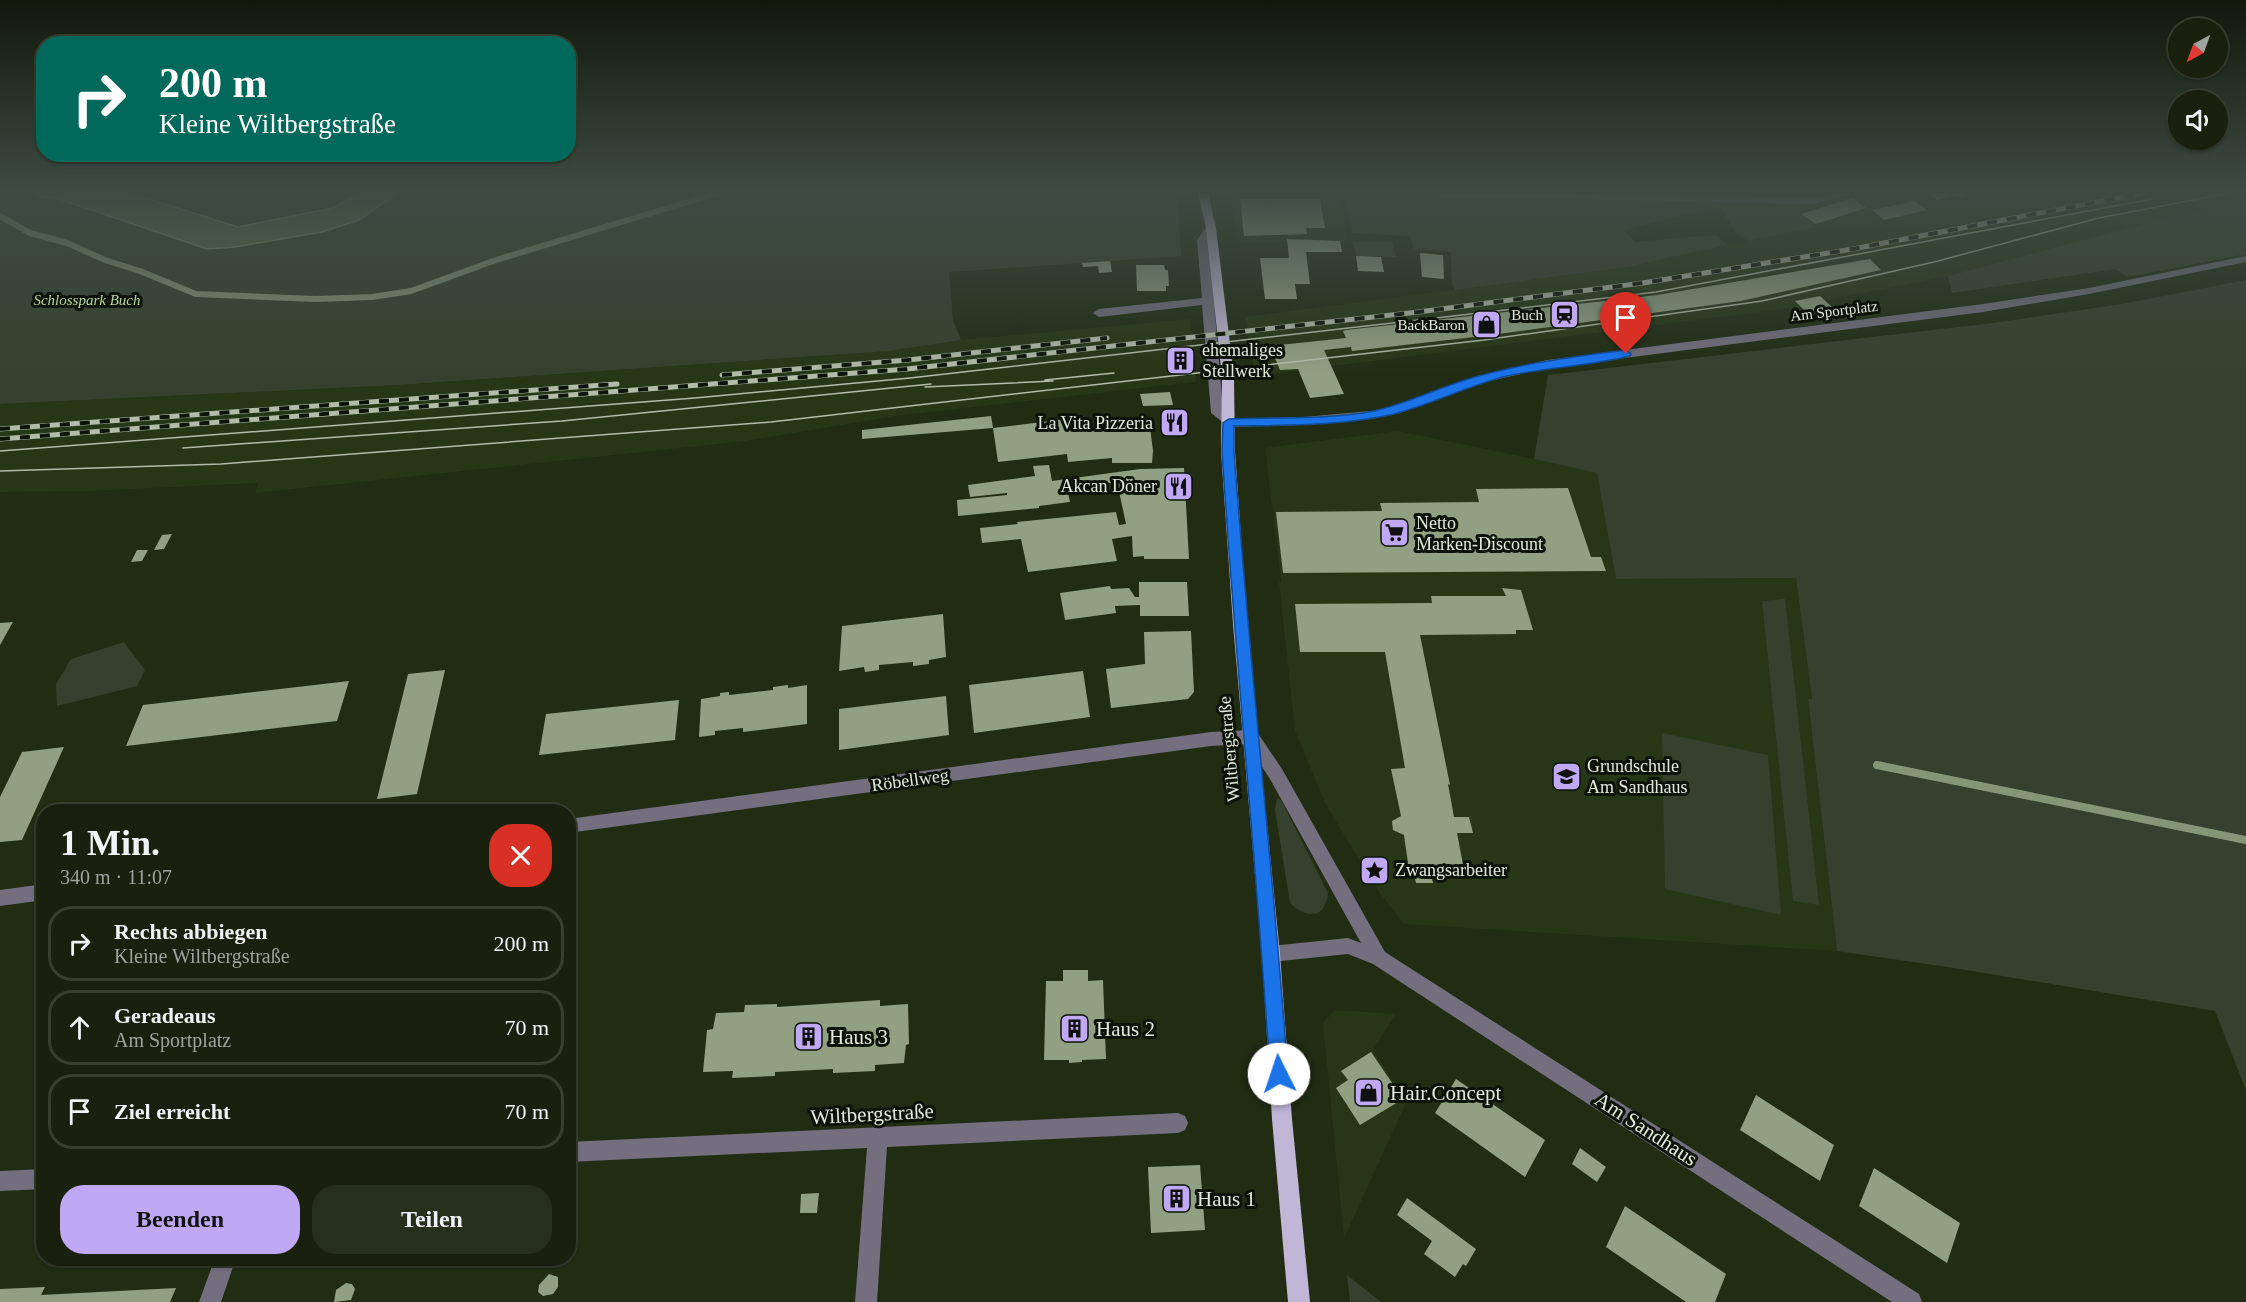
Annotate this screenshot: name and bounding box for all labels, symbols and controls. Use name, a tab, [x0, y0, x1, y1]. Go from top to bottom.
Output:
north arrow	[2168, 18, 2228, 78]
map controls	[2168, 18, 2228, 150]
icon: right	[60, 60, 138, 138]
text: 200 m	[159, 60, 268, 106]
button: sound	[2168, 90, 2228, 150]
text: Kleine Wiltbergstraße	[159, 109, 396, 139]
park label: Schlosspark Buch	[33, 292, 141, 308]
pin	[1600, 292, 1651, 354]
street label: Am Sportplatz	[1789, 298, 1879, 324]
station icon: Buch	[1548, 299, 1580, 331]
icon: arrive	[1609, 301, 1642, 334]
place label: Buch	[1511, 307, 1543, 323]
shop icon: BackBaron	[1470, 309, 1502, 341]
place label: BackBaron	[1398, 317, 1465, 333]
place label: ehemaliges Stellwerk	[1202, 340, 1283, 381]
building icon: ehemaliges Stellwerk	[1165, 344, 1197, 376]
restaurant icon: La Vita Pizzeria	[1158, 407, 1190, 439]
place label: La Vita Pizzeria	[1037, 413, 1153, 433]
restaurant icon: Akcan Döner	[1162, 470, 1194, 502]
place label: Akcan Döner	[1061, 476, 1157, 496]
place label: Netto Marken-Discount	[1416, 513, 1543, 554]
supermarket icon: Netto Marken-Discount	[1379, 517, 1411, 549]
street label: Wiltbergstraße	[1214, 695, 1244, 803]
place label: Grundschule Am Sandhaus	[1587, 756, 1688, 797]
school or university icon: Grundschule Am Sandhaus	[1550, 760, 1582, 792]
street label: Röbellweg	[870, 765, 950, 795]
text: 1 Min.	[60, 823, 160, 863]
button: close	[489, 824, 552, 887]
place icon: Zwangsarbeiter	[1358, 854, 1390, 886]
place label: Zwangsarbeiter	[1395, 860, 1507, 880]
text: 340 m · 11:07	[60, 866, 172, 888]
text: Rechts abbiegen	[114, 919, 267, 944]
icon: right	[63, 927, 96, 960]
text: 200 m	[493, 931, 549, 956]
text: Kleine Wiltbergstraße	[114, 945, 290, 967]
text: Geradeaus	[114, 1003, 215, 1028]
icon: ahead	[63, 1011, 96, 1044]
building icon: Haus 2	[1059, 1013, 1091, 1045]
text: 70 m	[504, 1015, 549, 1040]
place label: Haus 2	[1096, 1017, 1155, 1041]
building icon: Haus 3	[792, 1021, 824, 1053]
place label: Haus 3	[829, 1025, 888, 1049]
text: Am Sportplatz	[114, 1029, 231, 1051]
position arrow	[1247, 1042, 1311, 1106]
shop icon: Hair.Concept	[1353, 1077, 1385, 1109]
place label: Hair.Concept	[1390, 1081, 1502, 1105]
street label: Am Sandhaus	[1590, 1087, 1702, 1171]
icon: arrive	[63, 1095, 96, 1128]
text: Ziel erreicht	[114, 1099, 230, 1124]
text: 70 m	[504, 1099, 549, 1124]
street label: Wiltbergstraße	[810, 1099, 934, 1129]
building icon: Haus 1	[1160, 1183, 1192, 1215]
button: Beenden	[60, 1185, 300, 1254]
button: Teilen	[312, 1185, 552, 1254]
place label: Haus 1	[1197, 1187, 1256, 1211]

